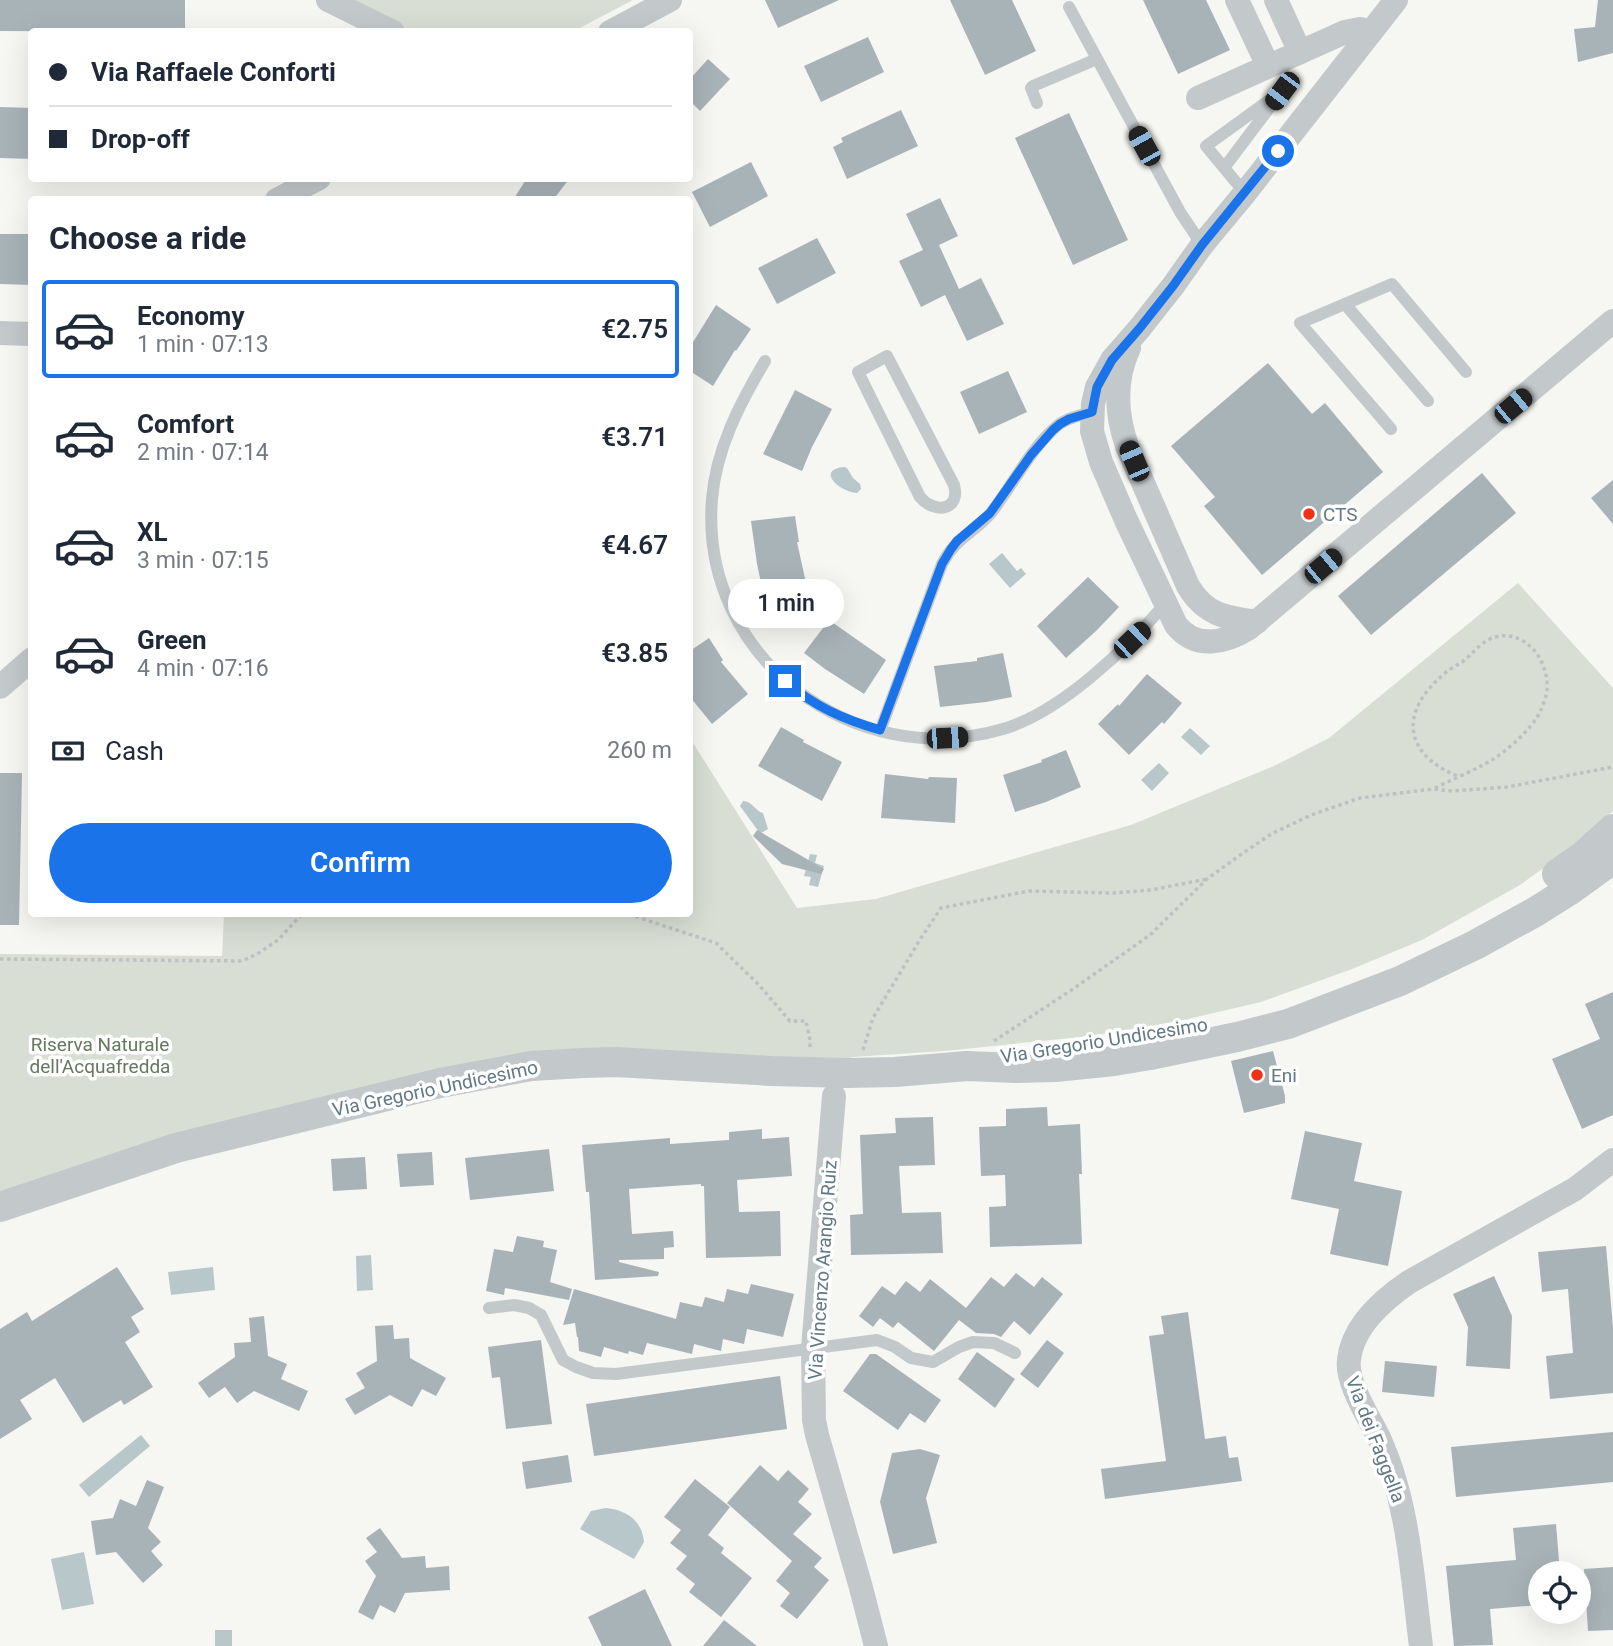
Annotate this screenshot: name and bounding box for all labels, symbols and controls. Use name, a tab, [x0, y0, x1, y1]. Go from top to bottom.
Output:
text: Via Raffaele Conforti	[91, 57, 336, 87]
car	[1261, 68, 1304, 114]
car	[1125, 123, 1164, 169]
text: Drop-off	[91, 124, 190, 154]
route start	[1262, 135, 1294, 167]
text: Choose a ride	[49, 219, 246, 257]
icon: car	[53, 298, 116, 361]
text: Economy	[137, 301, 244, 331]
text: €2.75	[601, 314, 668, 344]
text: 1 min · 07:13	[137, 331, 269, 358]
car	[1491, 384, 1536, 428]
icon: car	[53, 406, 116, 469]
text: Comfort	[137, 409, 234, 439]
text: €3.71	[601, 422, 668, 452]
car	[1117, 438, 1152, 484]
text: 2 min · 07:14	[137, 439, 269, 466]
place label: CTS	[1323, 503, 1358, 526]
marker: CTS	[1301, 506, 1317, 522]
icon: car	[53, 514, 116, 577]
text: XL	[137, 517, 168, 547]
text: €4.67	[601, 530, 668, 560]
car	[1301, 544, 1346, 588]
text: 3 min · 07:15	[137, 547, 269, 574]
callout: 1 min	[727, 580, 843, 628]
text: 1 min	[757, 590, 815, 617]
car	[1110, 618, 1155, 662]
icon: car	[53, 622, 116, 685]
text: Green	[137, 625, 207, 655]
text: €3.85	[601, 638, 668, 668]
text: 4 min · 07:16	[137, 655, 269, 682]
route end	[769, 665, 801, 697]
car	[926, 726, 969, 750]
icon: cash	[49, 732, 87, 770]
text: Cash	[105, 736, 164, 766]
text: 260 m	[607, 737, 672, 764]
button: Confirm	[49, 823, 672, 903]
street label: Via Gregorio Undicesimo	[999, 1013, 1209, 1068]
park label: Riserva Naturale dell'Acquafredda	[30, 1033, 170, 1078]
street label: Via Gregorio Undicesimo	[330, 1055, 540, 1121]
place label: Eni	[1271, 1064, 1297, 1087]
marker: Eni	[1249, 1067, 1265, 1083]
street label: Via Vincenzo Arangio Ruiz	[803, 1159, 842, 1381]
street label: Via dei Faggella	[1341, 1373, 1410, 1506]
map controls	[1528, 1561, 1591, 1624]
button: locate	[1528, 1561, 1591, 1624]

